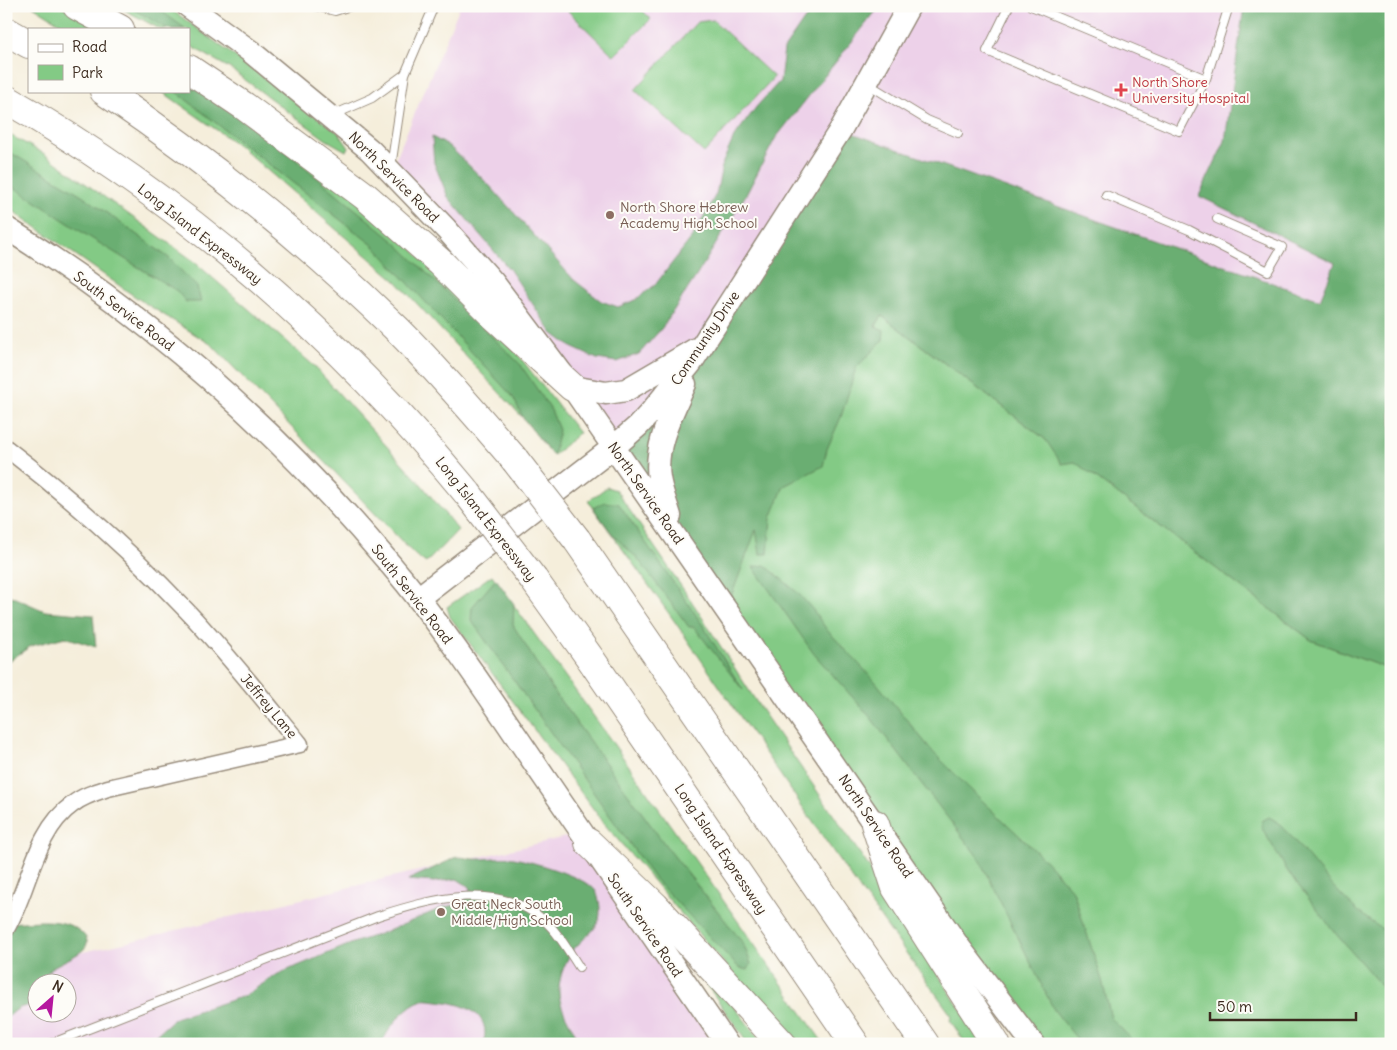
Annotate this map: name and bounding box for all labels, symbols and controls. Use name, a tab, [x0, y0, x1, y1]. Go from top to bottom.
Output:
legend	[28, 28, 190, 92]
text: Road	[72, 37, 107, 56]
text: Park	[72, 63, 103, 82]
place label: North Shore University Hospital	[1132, 73, 1250, 107]
marker: North Shore University Hospital	[1114, 83, 1128, 97]
street label: North Service Road	[345, 128, 443, 226]
street label: Long Island Expressway	[134, 180, 266, 288]
place label: North Shore Hebrew Academy High School	[620, 198, 757, 232]
marker: North Shore Hebrew Academy High School	[604, 209, 616, 221]
street label: South Service Road	[70, 267, 178, 355]
street label: Community Drive	[667, 287, 743, 389]
street label: North Service Road	[604, 438, 688, 548]
street label: Long Island Expressway	[432, 453, 540, 585]
street label: South Service Road	[368, 541, 456, 647]
street label: Jeffrey Lane	[237, 670, 301, 742]
street label: North Service Road	[835, 771, 917, 881]
street label: Long Island Expressway	[671, 780, 771, 918]
street label: South Service Road	[604, 870, 686, 980]
place label: Great Neck South Middle/High School	[451, 895, 572, 929]
marker: Great Neck South Middle/High School	[435, 906, 447, 918]
north arrow	[28, 972, 78, 1022]
text: N	[50, 976, 66, 997]
scale bar	[1210, 990, 1356, 1022]
text: 50 m	[1217, 997, 1252, 1016]

